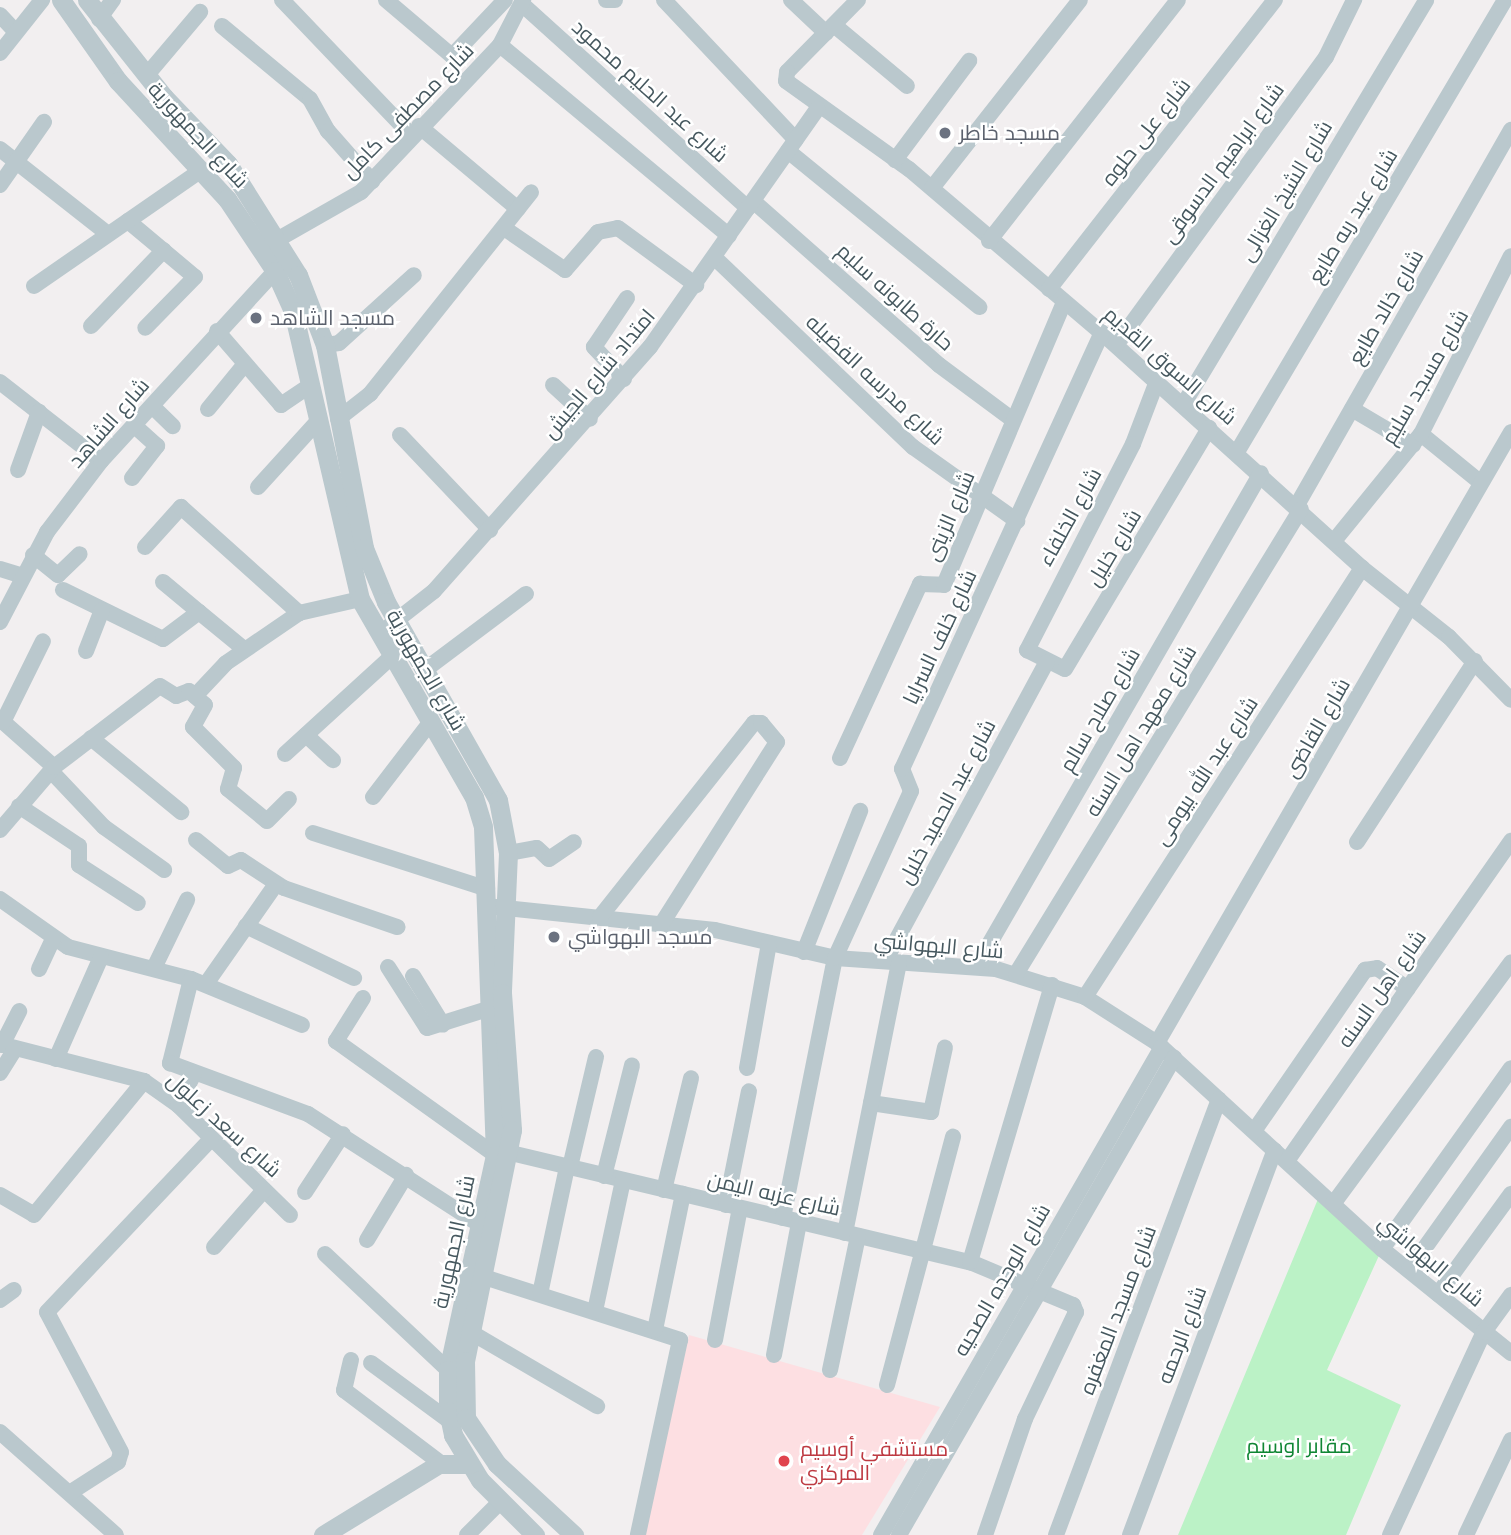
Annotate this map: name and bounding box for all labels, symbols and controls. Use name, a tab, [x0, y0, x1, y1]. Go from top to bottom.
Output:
street label: شارع عبد الحليم محمود	[567, 14, 733, 168]
street label: شارع مصطفى كامل	[337, 38, 479, 184]
street label: شارع على حلوه	[1096, 73, 1196, 191]
street label: شارع الجمهورية	[142, 77, 254, 193]
street label: شارع ابراهيم الدسوقى	[1156, 78, 1290, 248]
street label: شارع الشيخ الغزالى	[1234, 116, 1338, 266]
place label: مسجد خاطر	[959, 120, 1060, 146]
marker: مسجد خاطر	[937, 125, 953, 141]
street label: شارع عبد ربه طايع	[1303, 144, 1403, 288]
street label: حارة طابونه سليم	[831, 238, 959, 356]
street label: شارع خالد طايع	[1343, 245, 1429, 369]
street label: شارع السوق القديم	[1098, 301, 1242, 431]
street label: امتداد شارع الجيش	[538, 304, 660, 444]
place label: مسجد الشاهد	[270, 305, 395, 331]
street label: شارع مسجد سليم	[1376, 305, 1474, 449]
street label: شارع مدرسه الفضيله	[801, 309, 949, 451]
marker: مسجد الشاهد	[248, 310, 264, 326]
street label: شارع الشاهد	[63, 373, 155, 473]
street label: شارع الخلفاء	[1033, 464, 1107, 570]
street label: شارع الزينى	[920, 467, 980, 565]
street label: شارع خليل	[1081, 505, 1147, 591]
street label: شارع خلف السرايا	[898, 566, 982, 708]
street label: شارع الجمهورية	[381, 605, 471, 735]
street label: شارع معهد اهل السنه	[1080, 641, 1202, 821]
street label: شارع صلاح سالم	[1054, 643, 1146, 777]
street label: شارع القاضى	[1278, 674, 1356, 782]
street label: شارع عبد الله بيومى	[1149, 692, 1263, 850]
street label: شارع عبد الحميد خليل	[893, 715, 1001, 889]
place label: مسجد البهواشي	[568, 924, 712, 950]
street label: شارع اهل السنه	[1332, 926, 1432, 1052]
street label: شارع البهواشي	[873, 928, 1005, 964]
marker: مسجد البهواشي	[546, 929, 562, 945]
street label: شارع سعد زعلول	[162, 1067, 286, 1183]
street label: شارع عزبه اليمن	[705, 1166, 843, 1222]
street label: شارع الجمهورية	[428, 1173, 480, 1311]
street label: شارع الوحده الصحيه	[948, 1199, 1056, 1361]
street label: شارع البهواشي	[1373, 1210, 1489, 1312]
street label: شارع مسجد المغفره	[1074, 1222, 1162, 1398]
street label: شارع الرحمه	[1152, 1283, 1212, 1387]
park label: مقابر اوسيم	[1246, 1433, 1352, 1459]
place label: مستشفي أوسيم المركزي	[800, 1436, 948, 1486]
marker: مستشفي أوسيم المركزي	[774, 1451, 794, 1471]

